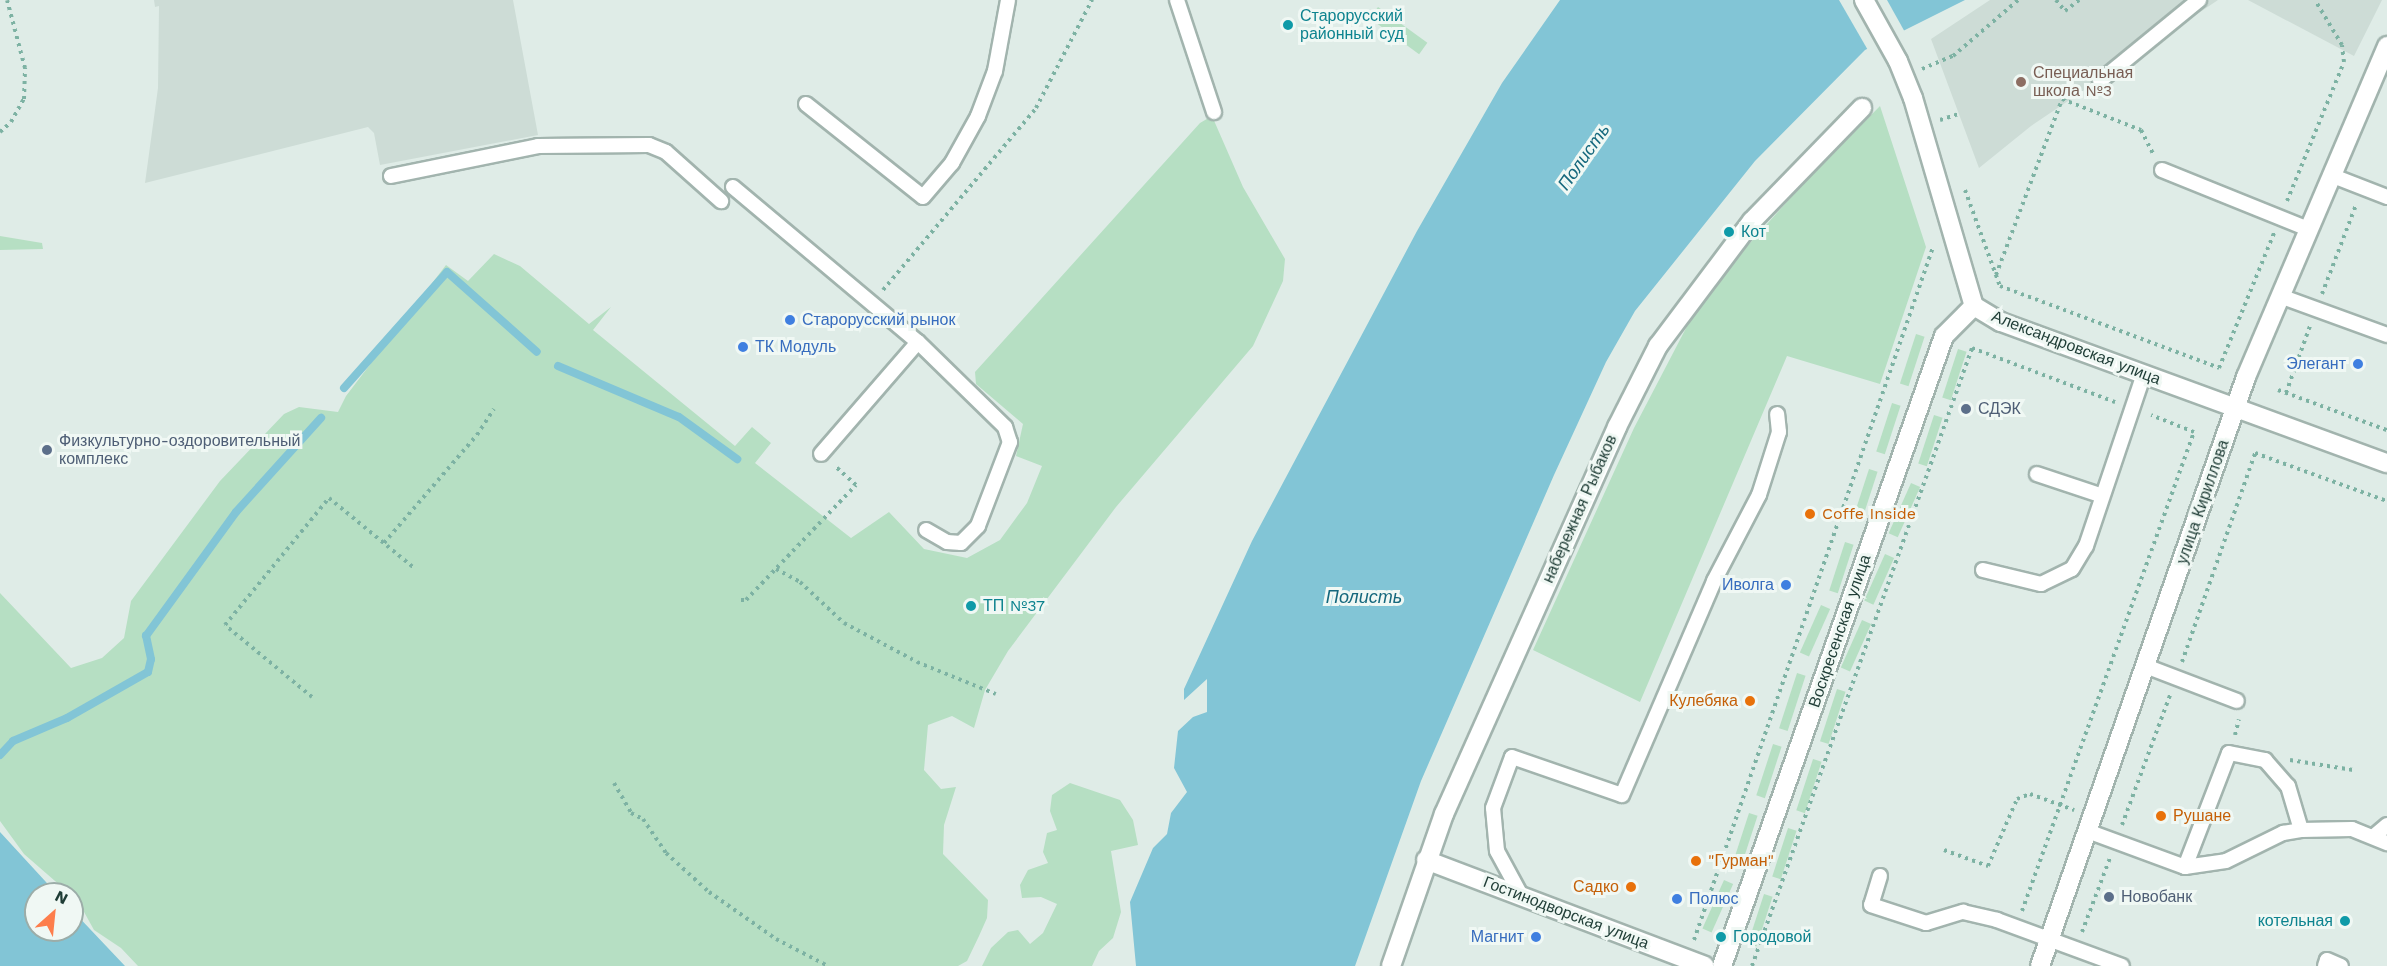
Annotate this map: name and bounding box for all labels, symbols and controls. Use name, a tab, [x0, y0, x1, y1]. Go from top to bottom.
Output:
place label: Старорусский районный суд	[1300, 6, 1404, 44]
marker: Старорусский районный суд	[1281, 18, 1295, 32]
place label: Специальная школа №3	[2033, 63, 2133, 101]
marker: Специальная школа №3	[2014, 75, 2028, 89]
water label: Полисть	[1553, 120, 1615, 194]
place label: Кот	[1741, 222, 1766, 242]
marker: Кот	[1722, 225, 1736, 239]
street label: Александровская улица	[1989, 307, 2163, 389]
place label: Старорусский рынок	[802, 310, 955, 330]
marker: Старорусский рынок	[783, 313, 797, 327]
place label: ТК Модуль	[755, 337, 836, 357]
marker: ТК Модуль	[736, 340, 750, 354]
place label: Элегант	[2286, 354, 2346, 374]
marker: Элегант	[2351, 357, 2365, 371]
place label: СДЭК	[1978, 399, 2021, 419]
marker: СДЭК	[1959, 402, 1973, 416]
place label: Физкультурно-оздоровительный комплекс	[59, 431, 300, 469]
street label: набережная Рыбаков	[1539, 432, 1621, 586]
street label: улица Кириллова	[2173, 437, 2233, 567]
marker: Физкультурно-оздоровительный комплекс	[40, 443, 54, 457]
place label: Coffe Inside	[1822, 504, 1916, 524]
marker: Coffe Inside	[1803, 507, 1817, 521]
street label: Воскресенская улица	[1805, 552, 1875, 710]
place label: Иволга	[1722, 575, 1774, 595]
marker: Иволга	[1779, 578, 1793, 592]
water label: Полисть	[1326, 586, 1402, 608]
place label: ТП №37	[983, 596, 1045, 616]
marker: ТП №37	[964, 599, 978, 613]
place label: Кулебяка	[1669, 691, 1738, 711]
marker: Кулебяка	[1743, 694, 1757, 708]
place label: Рушане	[2173, 806, 2231, 826]
marker: Рушане	[2154, 809, 2168, 823]
place label: "Гурман"	[1708, 851, 1774, 871]
marker: "Гурман"	[1689, 854, 1703, 868]
street label: Гостинодворская улица	[1480, 873, 1652, 953]
place label: Садко	[1573, 877, 1619, 897]
marker: Садко	[1624, 880, 1638, 894]
north arrow	[24, 882, 84, 942]
text: N	[52, 886, 71, 908]
place label: Новобанк	[2121, 887, 2192, 907]
place label: Полюс	[1689, 889, 1738, 909]
marker: Новобанк	[2102, 890, 2116, 904]
marker: Полюс	[1670, 892, 1684, 906]
place label: котельная	[2258, 911, 2333, 931]
marker: котельная	[2338, 914, 2352, 928]
place label: Магнит	[1471, 927, 1524, 947]
place label: Городовой	[1733, 927, 1811, 947]
marker: Магнит	[1529, 930, 1543, 944]
marker: Городовой	[1714, 930, 1728, 944]

